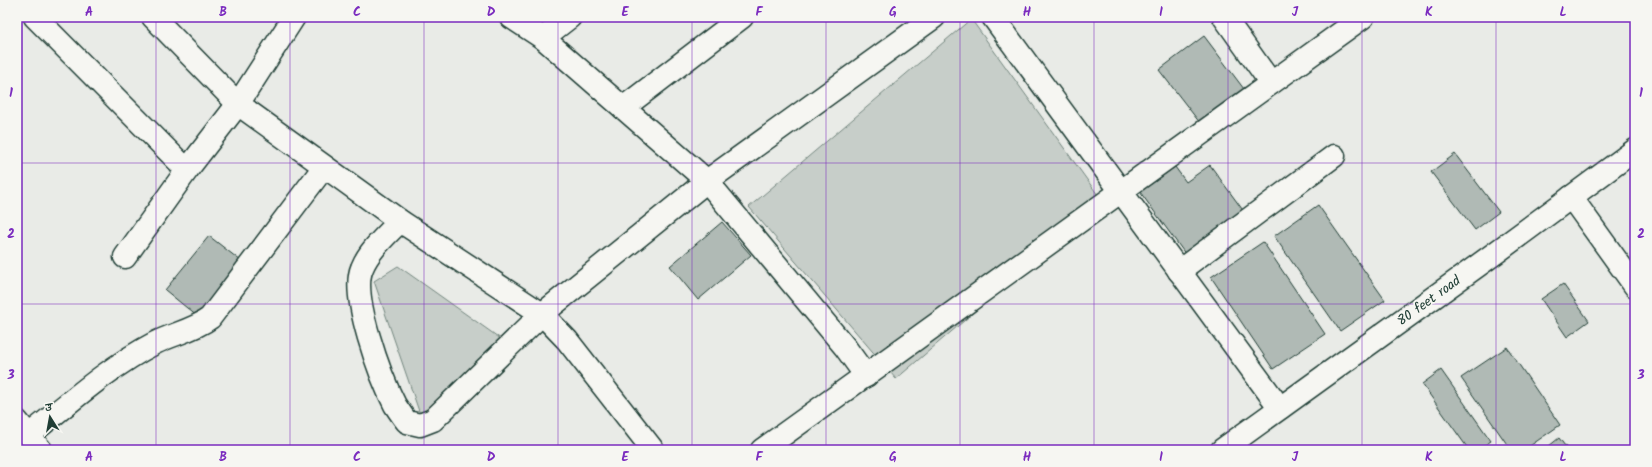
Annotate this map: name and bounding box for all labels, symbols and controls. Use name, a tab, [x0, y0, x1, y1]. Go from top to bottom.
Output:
text: A	[85, 2, 93, 23]
text: B	[219, 2, 227, 23]
text: C	[353, 2, 361, 23]
text: D	[487, 2, 496, 23]
text: E	[621, 2, 629, 23]
text: F	[755, 2, 763, 23]
text: G	[889, 2, 897, 23]
text: H	[1023, 2, 1032, 23]
text: I	[1159, 2, 1163, 23]
text: J	[1292, 2, 1299, 23]
text: K	[1425, 2, 1433, 23]
text: L	[1559, 2, 1567, 23]
text: 1	[9, 83, 13, 104]
text: 1	[1639, 83, 1643, 104]
text: 2	[7, 224, 15, 245]
text: 2	[1637, 224, 1645, 245]
street label: 80 feet road	[1392, 270, 1466, 332]
text: 3	[6, 365, 15, 386]
text: 3	[1636, 365, 1645, 386]
north arrow	[30, 397, 70, 437]
text: उ	[43, 398, 55, 418]
text: A	[85, 447, 93, 467]
text: B	[219, 447, 227, 467]
text: C	[353, 447, 361, 467]
text: D	[487, 447, 496, 467]
text: E	[621, 447, 629, 467]
text: F	[755, 447, 763, 467]
text: G	[889, 447, 897, 467]
text: H	[1023, 447, 1032, 467]
text: I	[1159, 447, 1163, 467]
text: J	[1292, 447, 1299, 467]
text: K	[1425, 447, 1433, 467]
text: L	[1559, 447, 1567, 467]

